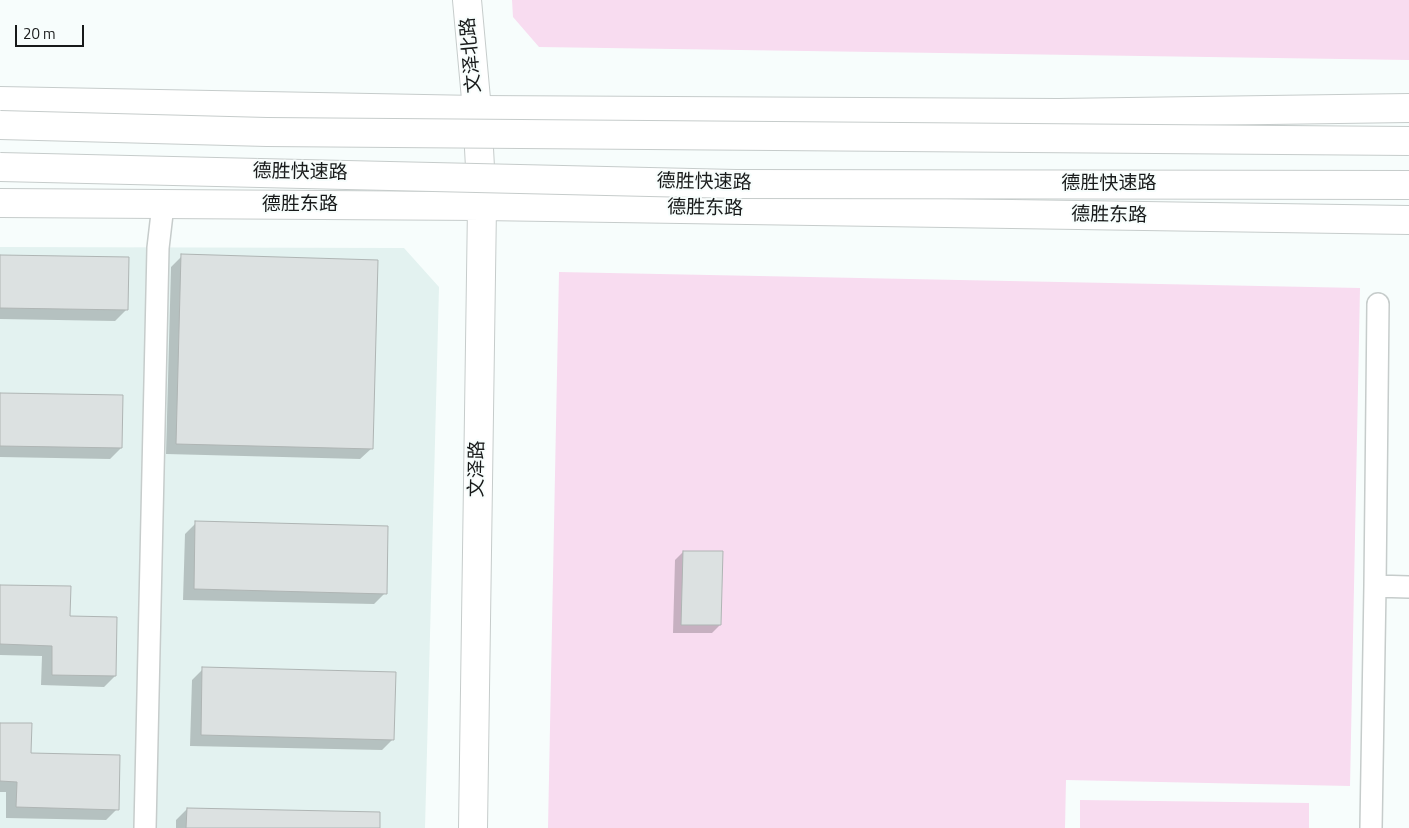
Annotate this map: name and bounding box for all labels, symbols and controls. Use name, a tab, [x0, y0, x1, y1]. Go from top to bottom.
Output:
scale bar	[18, 15, 86, 47]
street label: 文泽北路	[457, 16, 487, 94]
text: 20 m	[23, 22, 56, 45]
street label: 德胜快速路	[252, 161, 348, 185]
street label: 德胜快速路	[656, 171, 752, 195]
street label: 德胜快速路	[1062, 173, 1156, 195]
street label: 德胜东路	[262, 194, 338, 216]
street label: 德胜东路	[667, 197, 743, 221]
street label: 德胜东路	[1071, 204, 1147, 228]
street label: 文泽路	[466, 440, 490, 498]

